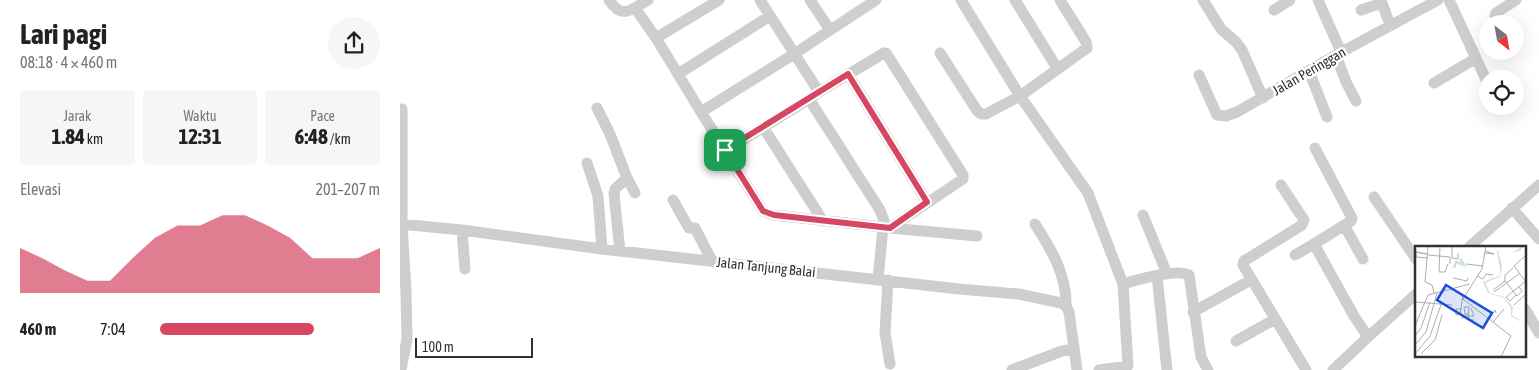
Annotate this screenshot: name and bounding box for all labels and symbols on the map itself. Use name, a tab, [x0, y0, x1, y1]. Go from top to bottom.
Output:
north arrow	[1479, 15, 1524, 60]
street label: Jalan Peringgan	[1270, 44, 1348, 98]
pin	[704, 129, 746, 171]
inset map	[1415, 246, 1526, 358]
street label: Jalan Tanjung Balai	[716, 254, 816, 280]
scale bar	[415, 335, 532, 358]

